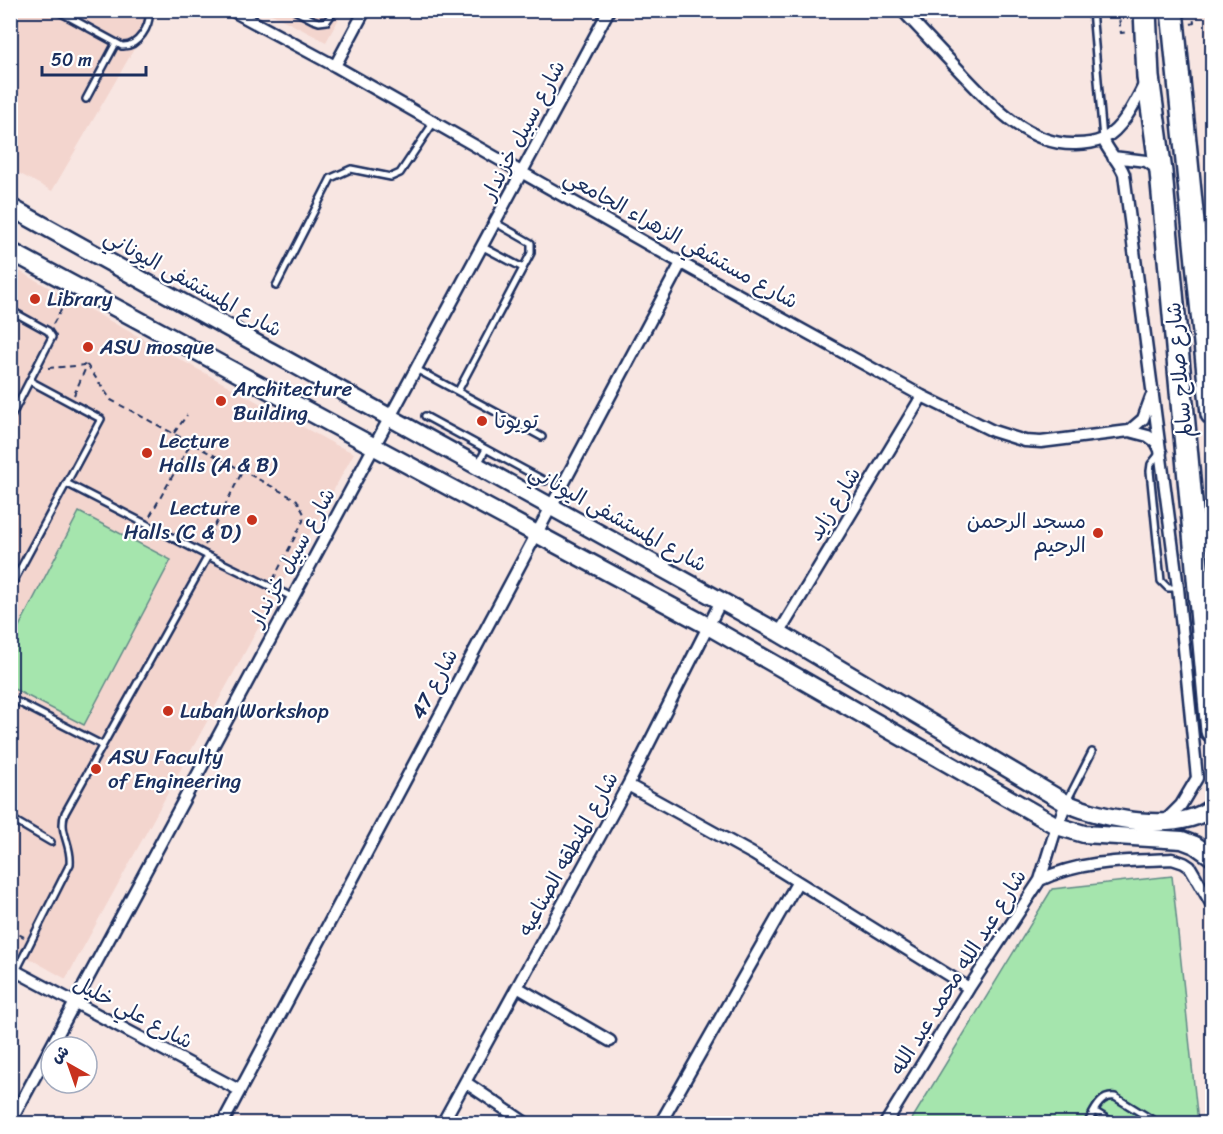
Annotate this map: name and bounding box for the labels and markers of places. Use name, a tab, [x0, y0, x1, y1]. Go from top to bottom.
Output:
place label: Library	[47, 280, 113, 318]
marker: Library	[28, 292, 42, 306]
place label: ASU mosque	[99, 328, 214, 366]
marker: ASU mosque	[81, 340, 95, 354]
place label: Architecture Building	[232, 370, 352, 432]
marker: Architecture Building	[214, 394, 228, 408]
place label: تويوتا	[494, 402, 539, 440]
marker: تويوتا	[475, 414, 489, 428]
place label: Lecture Halls (A & B)	[159, 422, 278, 484]
marker: Lecture Halls (A & B)	[140, 446, 154, 460]
place label: Lecture Halls (C & D)	[124, 489, 242, 551]
place label: مسجد الرحمن الرحيم	[967, 502, 1086, 564]
marker: Lecture Halls (C & D)	[245, 513, 259, 527]
marker: مسجد الرحمن الرحيم	[1091, 526, 1105, 540]
place label: Luban Workshop	[180, 692, 329, 730]
marker: Luban Workshop	[161, 704, 175, 718]
place label: ASU Faculty of Engineering	[107, 738, 242, 800]
marker: ASU Faculty of Engineering	[89, 762, 103, 776]

